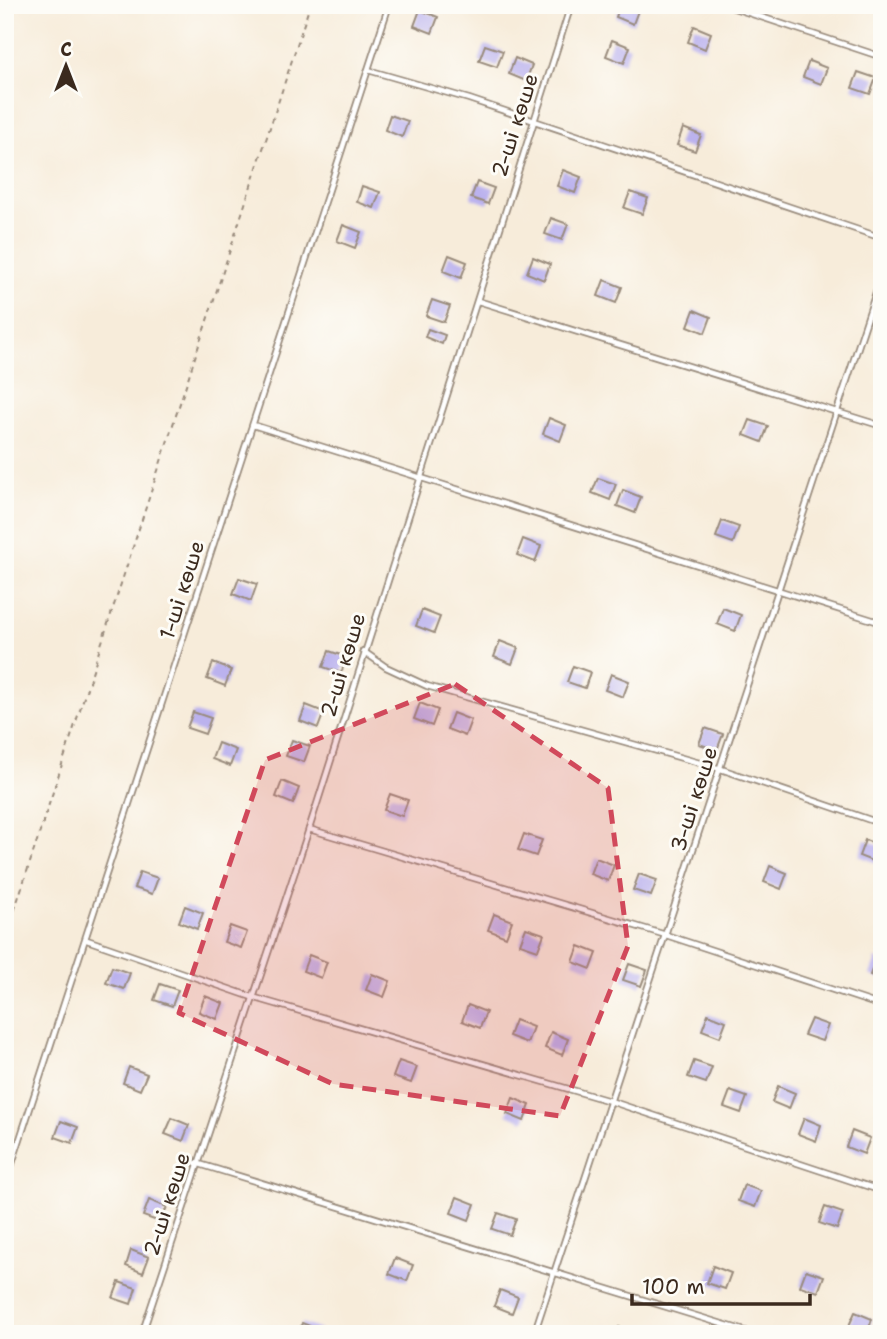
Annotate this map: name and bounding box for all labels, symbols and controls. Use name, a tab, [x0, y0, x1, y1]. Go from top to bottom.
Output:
north arrow	[32, 32, 102, 102]
text: С	[60, 37, 72, 62]
street label: 2-ші көше	[485, 70, 545, 180]
street label: 1-ші көше	[153, 537, 211, 643]
street label: 2-ші көше	[314, 610, 372, 720]
street label: 3-ші көше	[664, 743, 724, 855]
street label: 2-ші көше	[137, 1149, 197, 1259]
scale bar	[632, 1262, 810, 1306]
text: 100 m	[642, 1273, 705, 1301]

